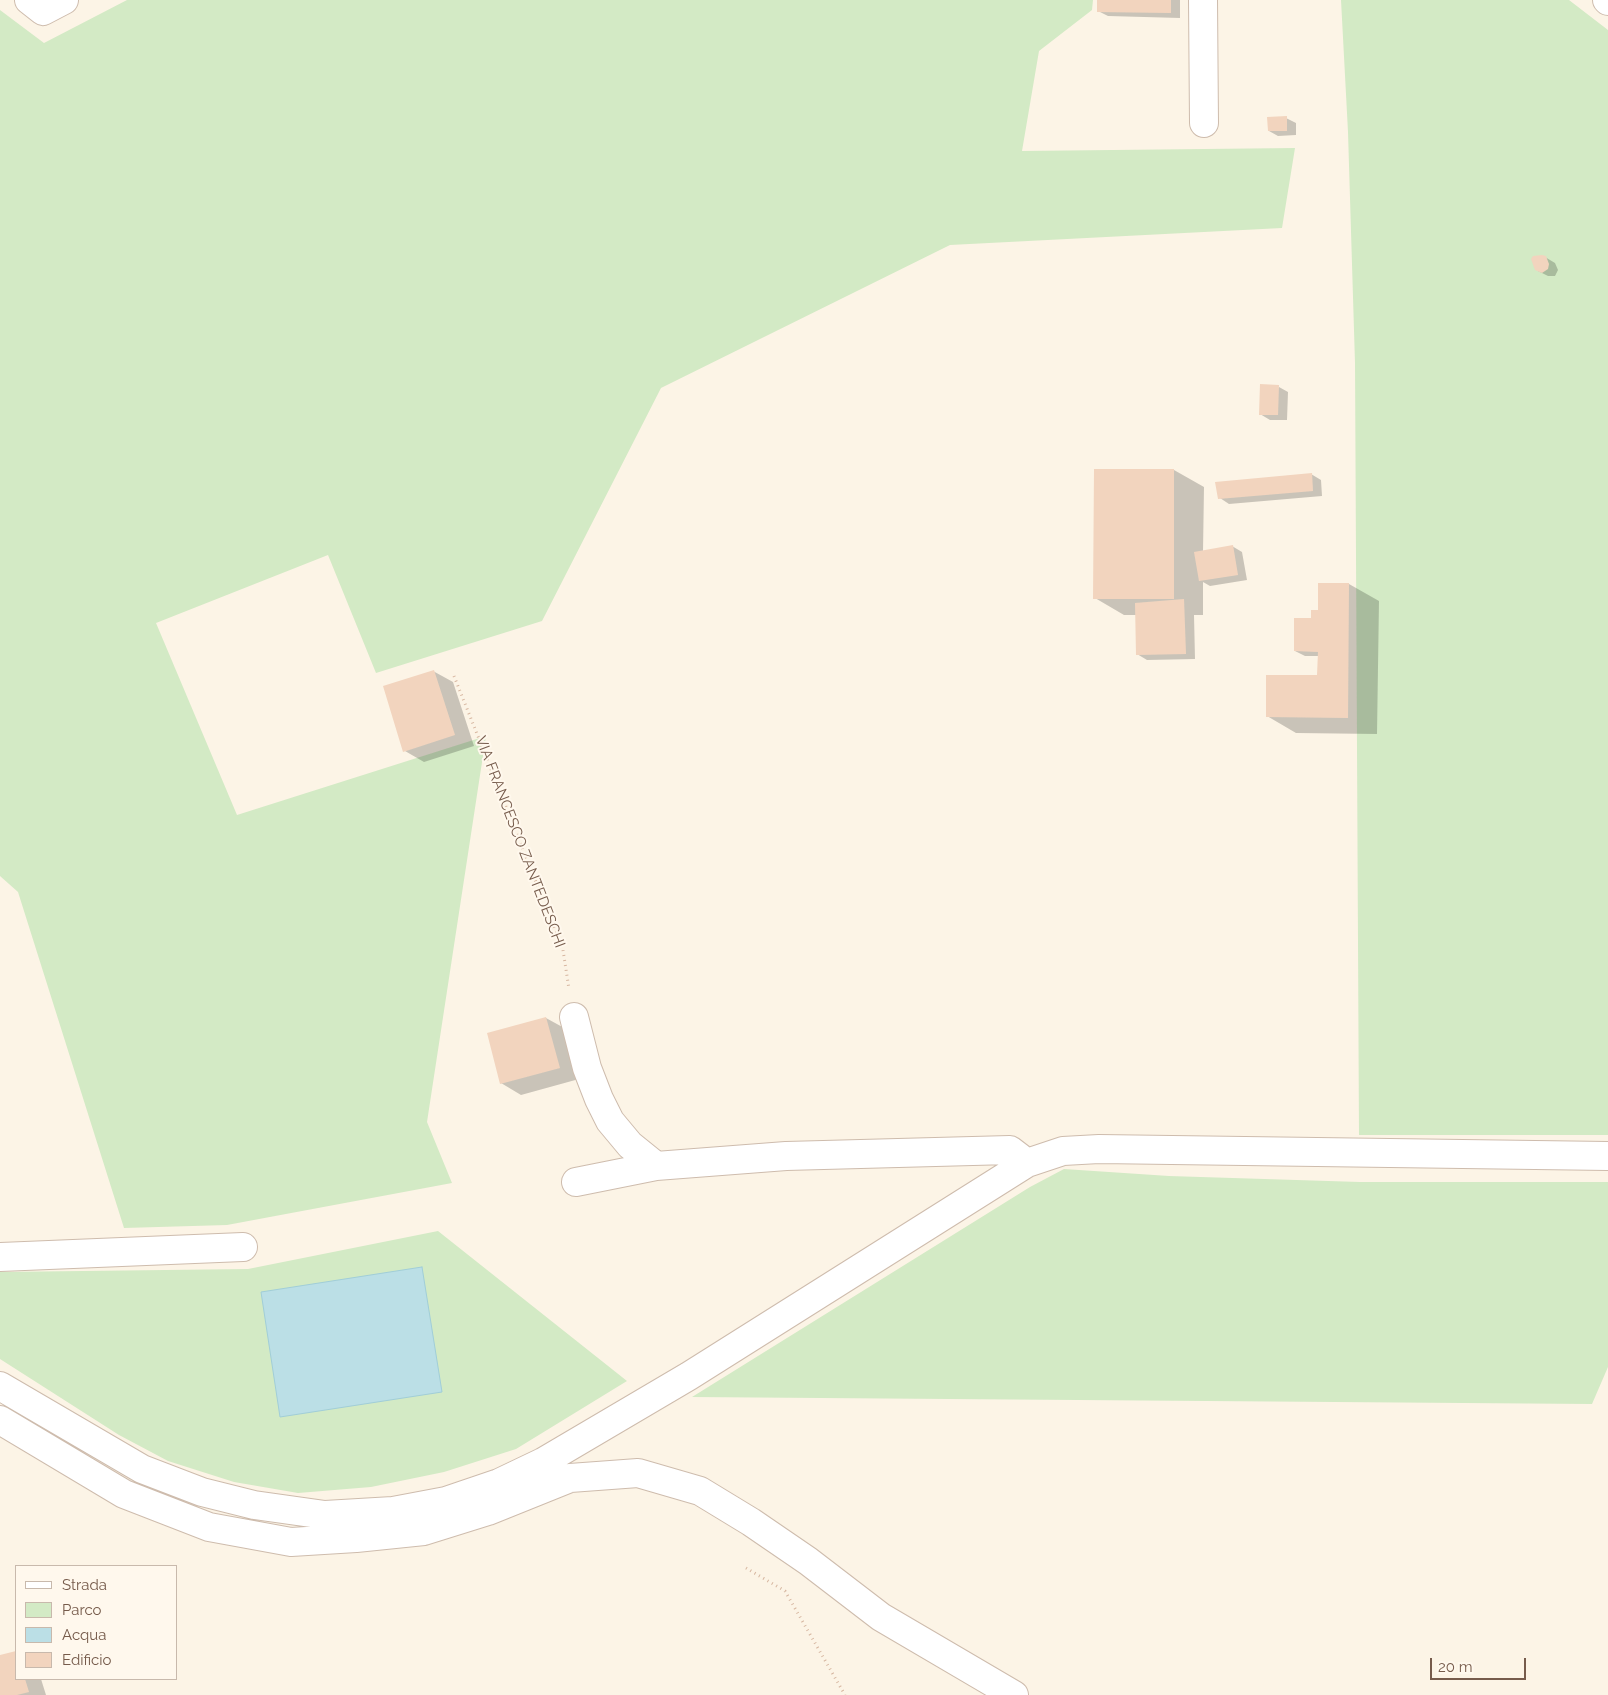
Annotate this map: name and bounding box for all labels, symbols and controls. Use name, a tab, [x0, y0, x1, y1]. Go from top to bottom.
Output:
street label: VIA FRANCESCO ZANTEDESCHI	[471, 734, 569, 950]
legend	[15, 1565, 178, 1680]
text: Strada	[62, 1576, 107, 1594]
text: Parco	[62, 1601, 102, 1619]
text: Acqua	[62, 1626, 106, 1644]
scale bar	[1433, 1648, 1529, 1680]
text: Edificio	[62, 1651, 112, 1669]
text: 20 m	[1438, 1658, 1473, 1676]

